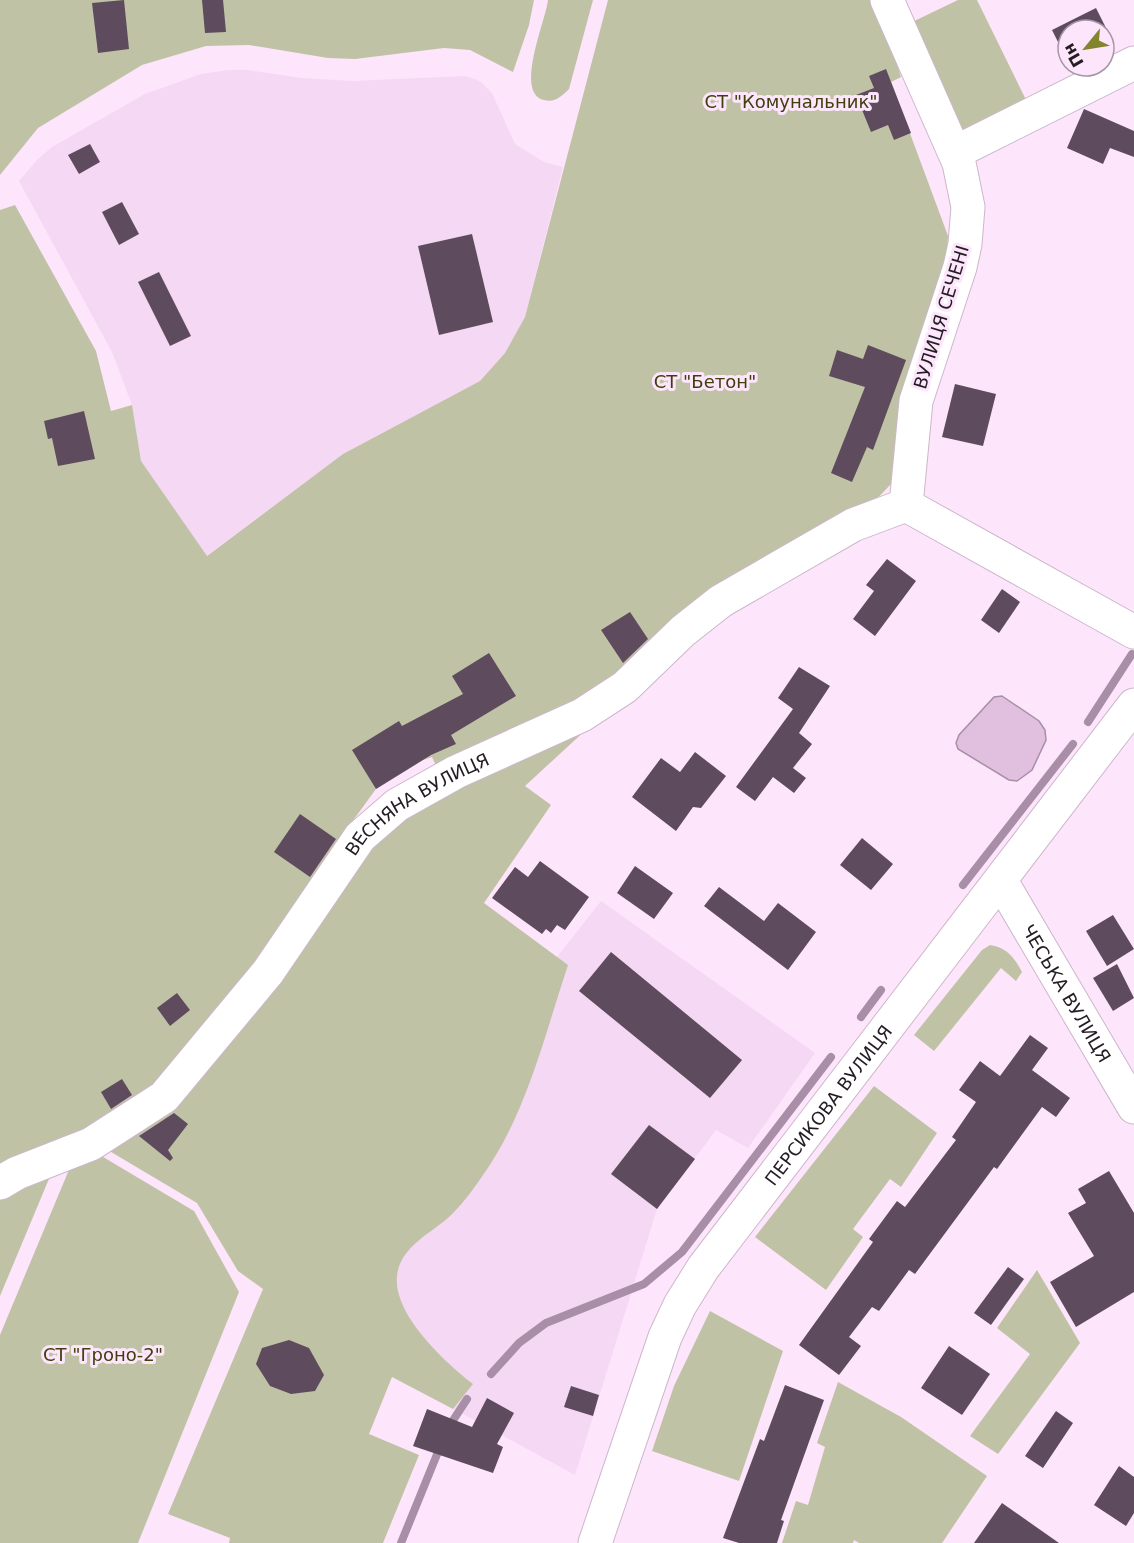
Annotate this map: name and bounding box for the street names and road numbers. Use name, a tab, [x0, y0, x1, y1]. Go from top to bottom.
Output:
street label: ВУЛИЦЯ СЕЧЕНІ	[909, 243, 973, 391]
street label: ВЕСНЯНА ВУЛИЦЯ	[340, 748, 492, 859]
street label: ЧЕСЬКА ВУЛИЦЯ	[1018, 920, 1116, 1066]
street label: ПЕРСИКОВА ВУЛИЦЯ	[760, 1021, 896, 1189]

